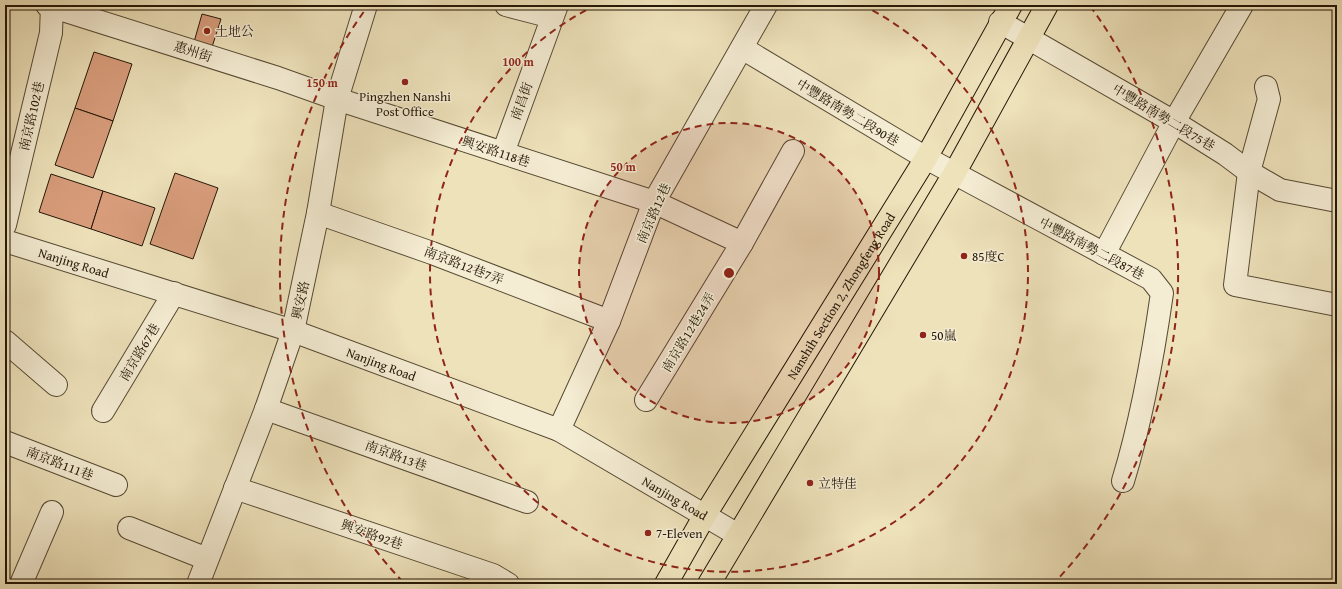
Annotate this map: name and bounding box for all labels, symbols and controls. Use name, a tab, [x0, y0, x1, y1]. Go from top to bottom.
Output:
place label: 土地公	[215, 22, 254, 41]
marker: 土地公	[202, 26, 212, 36]
street label: 惠州街	[171, 36, 214, 67]
text: 100 m	[502, 53, 535, 70]
text: 150 m	[306, 74, 339, 91]
street label: 中豐路南勢二段90巷	[793, 74, 903, 151]
marker: Pingzhen Nanshi Post Office	[400, 77, 410, 87]
street label: 南京路102巷	[14, 79, 49, 153]
street label: 中豐路南勢二段75巷	[1109, 79, 1219, 156]
street label: 南昌街	[506, 80, 537, 123]
place label: Pingzhen Nanshi Post Office	[359, 87, 451, 121]
street label: 興安路118巷	[459, 132, 532, 171]
text: 50 m	[610, 158, 636, 175]
street label: 南京路12巷	[632, 180, 675, 247]
street label: Nanshih Section 2, Zhongfeng Road	[782, 209, 900, 383]
street label: 中豐路南勢二段87巷	[1036, 213, 1148, 284]
street label: 南京路12巷7弄	[421, 242, 506, 289]
street label: Nanjing Road	[36, 243, 111, 283]
place label: 85度C	[972, 247, 1005, 266]
marker: 85度C	[959, 251, 969, 261]
centre of rings	[722, 266, 736, 280]
street label: 興安路	[287, 279, 314, 321]
street label: 南京路12巷24弄	[657, 289, 720, 376]
street label: 南京路67巷	[115, 320, 164, 385]
place label: 50嵐	[931, 326, 957, 345]
marker: 50嵐	[918, 330, 928, 340]
street label: Nanjing Road	[344, 343, 419, 386]
street label: 南京路13巷	[362, 436, 429, 475]
street label: 南京路111巷	[23, 442, 96, 485]
street label: Nanjing Road	[638, 472, 711, 525]
place label: 立特佳	[818, 474, 857, 493]
marker: 立特佳	[805, 478, 815, 488]
street label: 興安路92巷	[338, 515, 405, 554]
place label: 7-Eleven	[656, 524, 703, 543]
marker: 7-Eleven	[643, 528, 653, 538]

